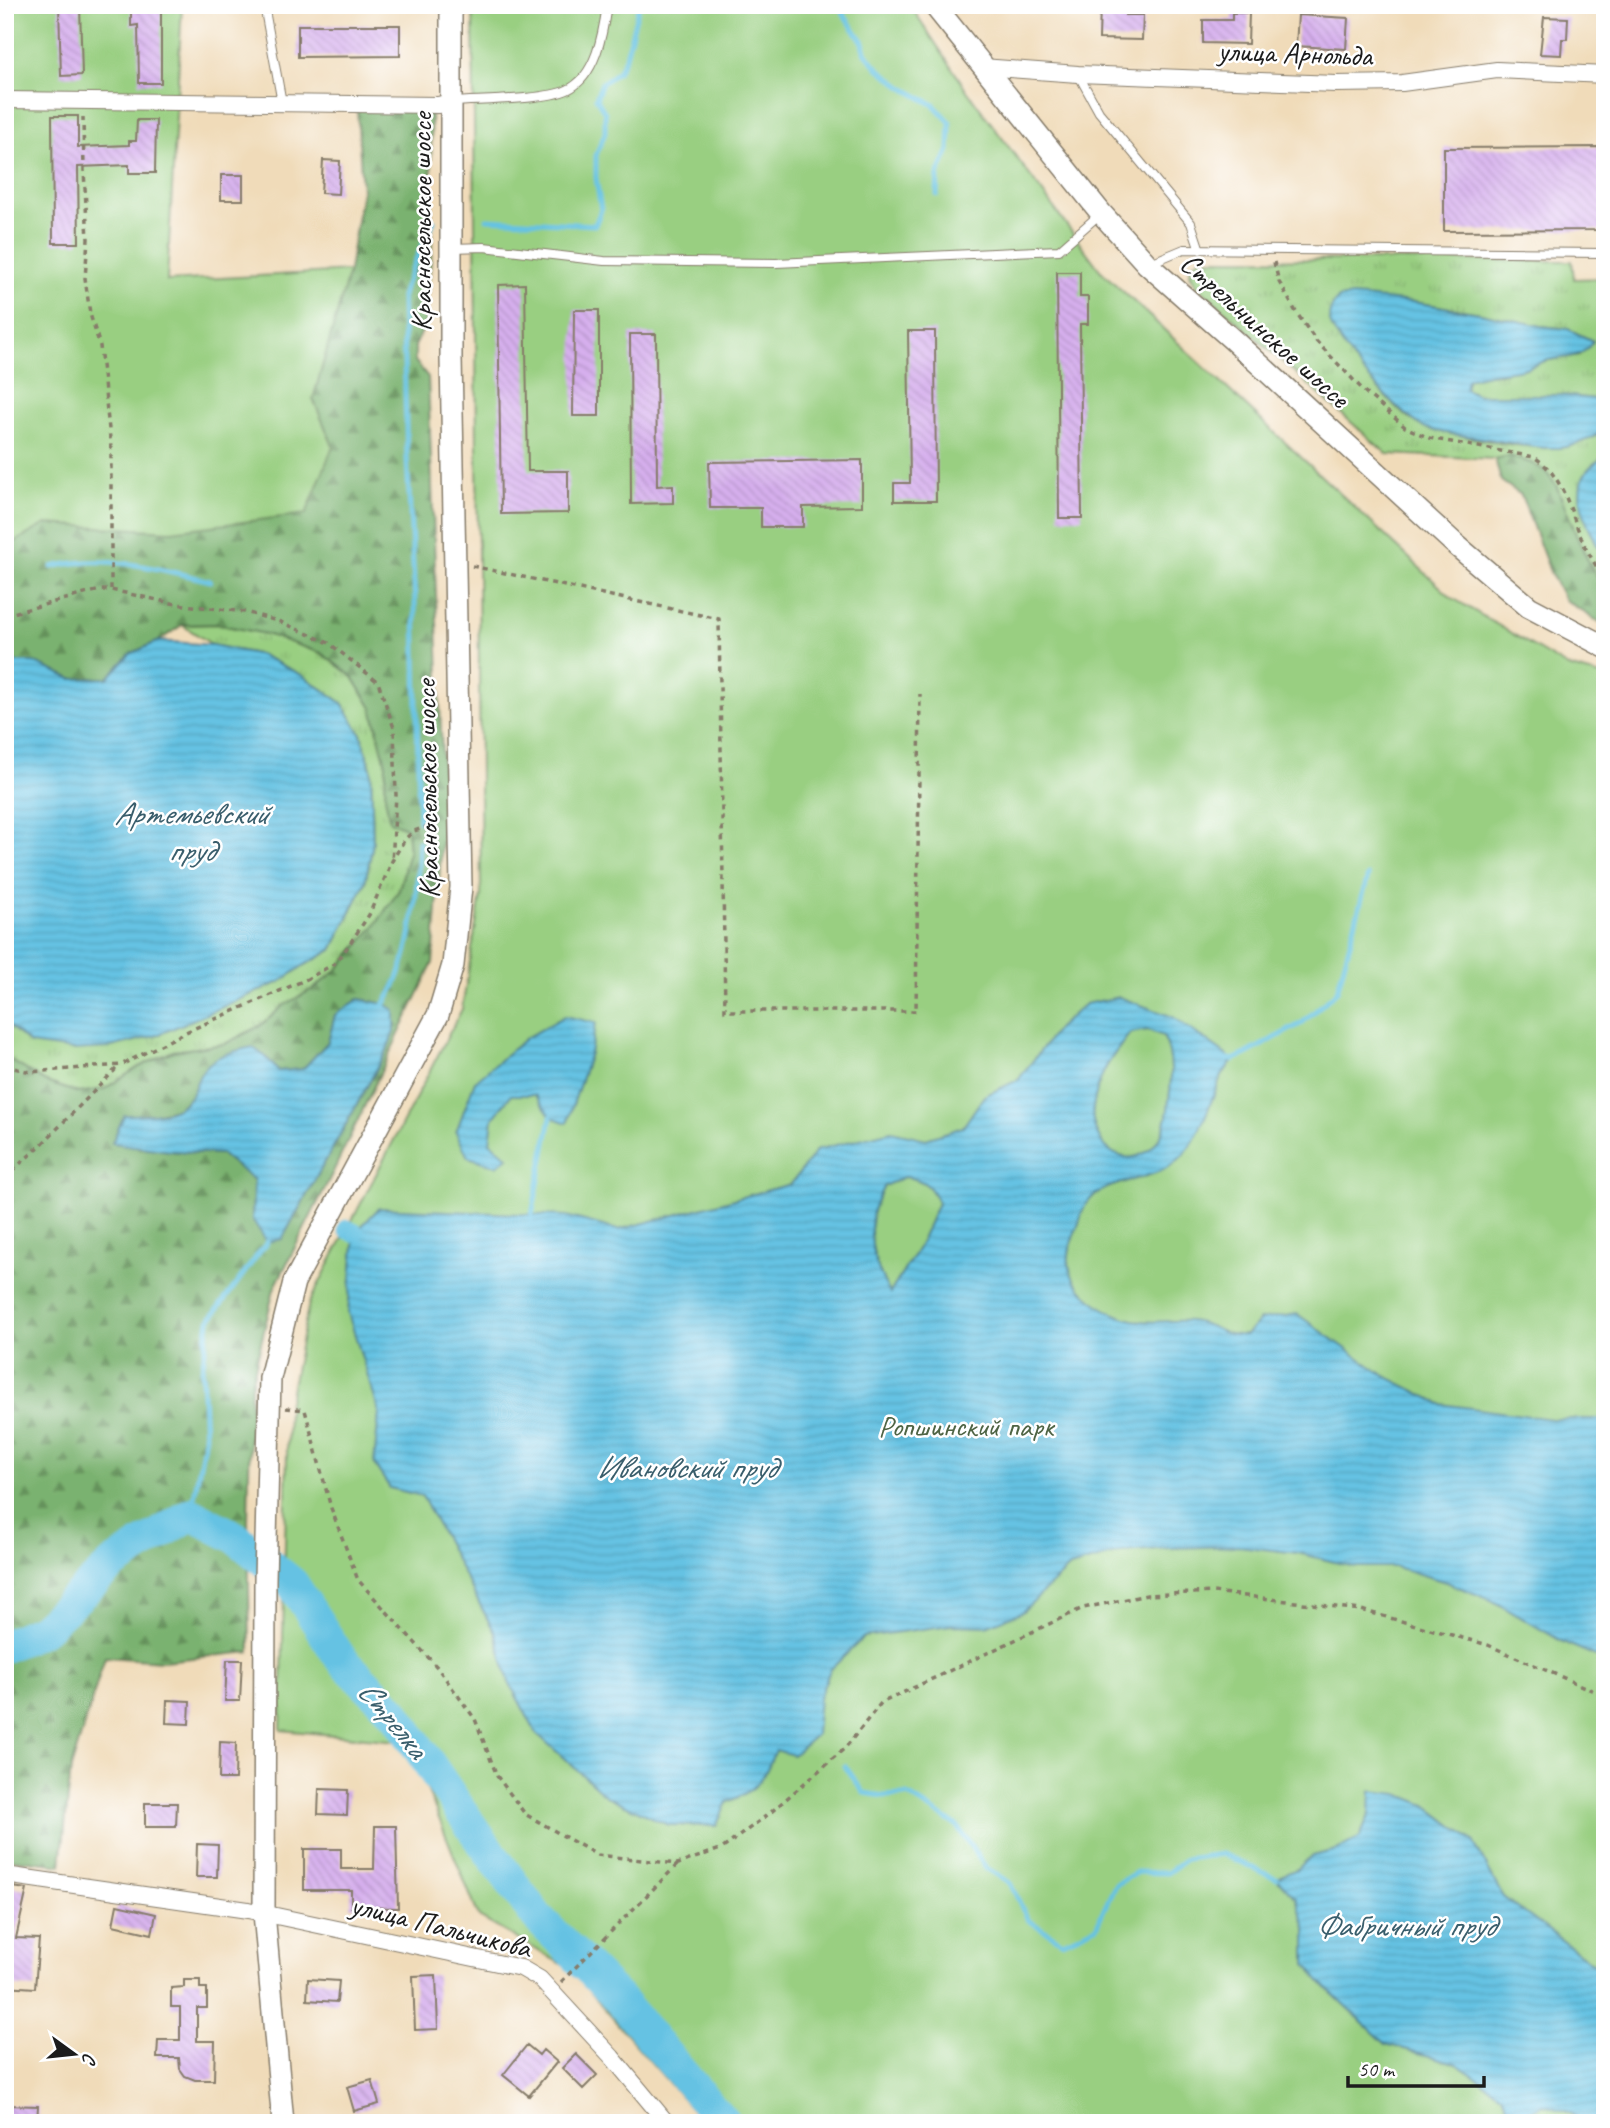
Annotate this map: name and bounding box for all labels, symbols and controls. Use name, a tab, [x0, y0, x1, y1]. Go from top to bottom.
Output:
street label: улица Арнольда	[1215, 31, 1375, 75]
street label: Красносельское шоссе	[402, 110, 440, 331]
street label: Стрельнинское шоссе	[1172, 244, 1359, 418]
street label: Красносельское шоссе	[406, 677, 448, 899]
water label: Артемьевский пруд	[114, 793, 274, 871]
park label: Ропшинский парк	[878, 1407, 1056, 1445]
water label: Ивановский пруд	[596, 1447, 782, 1488]
water label: Стрелка	[349, 1671, 439, 1769]
street label: улица Пальчикова	[345, 1885, 537, 1967]
water label: Фабричный пруд	[1316, 1905, 1501, 1946]
north arrow	[38, 2020, 108, 2090]
scale bar	[1348, 2044, 1484, 2088]
text: С	[76, 2051, 102, 2068]
text: 50 m	[1358, 2056, 1396, 2082]

